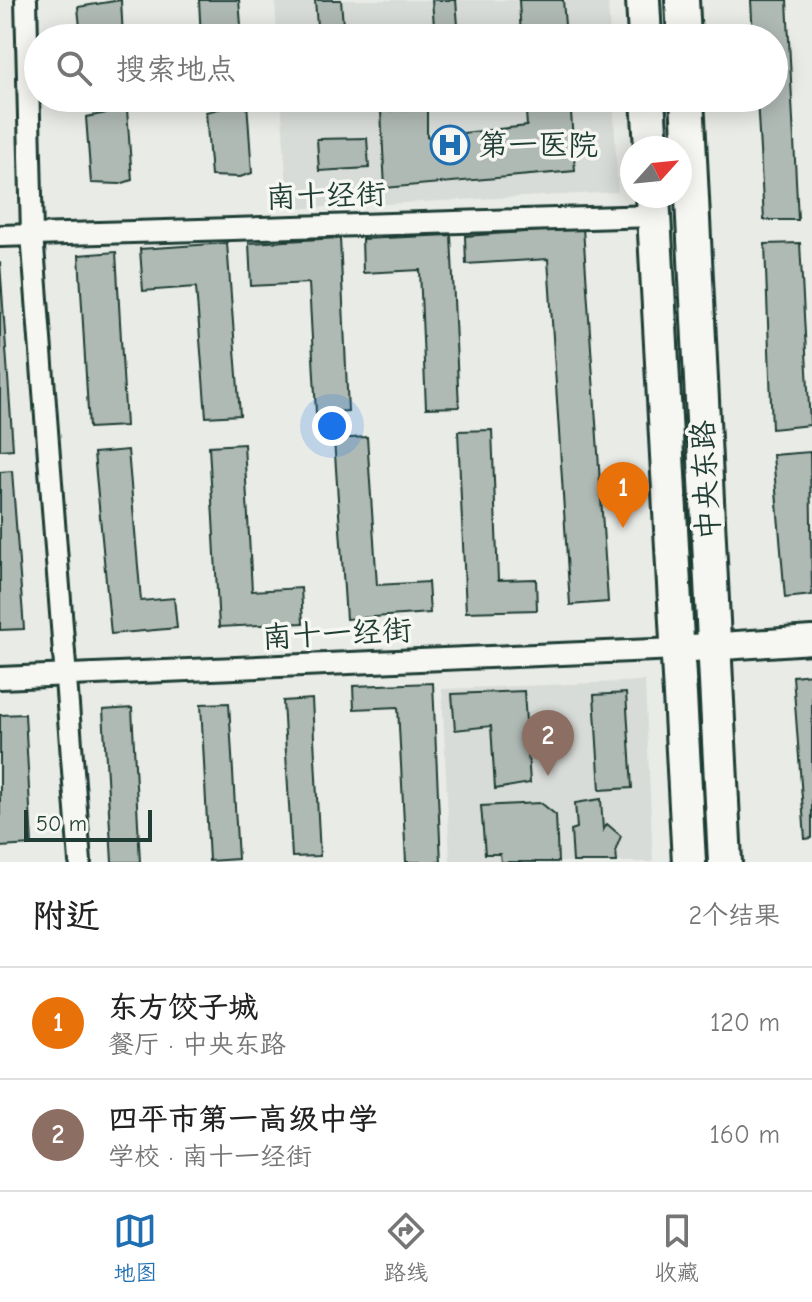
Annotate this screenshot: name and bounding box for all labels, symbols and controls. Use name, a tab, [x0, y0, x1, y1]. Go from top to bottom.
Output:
search box	[24, 24, 788, 112]
icon: search	[52, 46, 96, 90]
text: 搜索地点	[116, 52, 236, 87]
hospital icon: 第一医院	[429, 124, 471, 166]
place label: 第一医院	[478, 128, 598, 163]
north arrow	[620, 136, 692, 208]
street label: 南十经街	[265, 176, 387, 216]
your location	[312, 406, 352, 446]
street label: 中央东路	[685, 419, 727, 541]
pin: 1	[597, 462, 649, 528]
street label: 南十一经街	[261, 613, 413, 655]
pin: 2	[522, 710, 574, 776]
scale bar	[24, 806, 152, 842]
text: 50 m	[36, 811, 87, 837]
text: 附近	[32, 896, 100, 936]
text: 2个结果	[688, 901, 780, 931]
text: 东方饺子城	[108, 990, 258, 1025]
text: 1	[53, 1008, 63, 1038]
text: 120 m	[710, 1008, 780, 1038]
text: 餐厅 · 中央东路	[108, 1030, 286, 1060]
text: 四平市第一高级中学	[108, 1102, 378, 1137]
text: 2	[52, 1120, 64, 1150]
text: 160 m	[710, 1120, 780, 1150]
text: 学校 · 南十一经街	[108, 1142, 312, 1172]
tab: 地图	[113, 1209, 157, 1286]
tab: 路线	[384, 1209, 428, 1286]
tab: 收藏	[655, 1209, 699, 1286]

